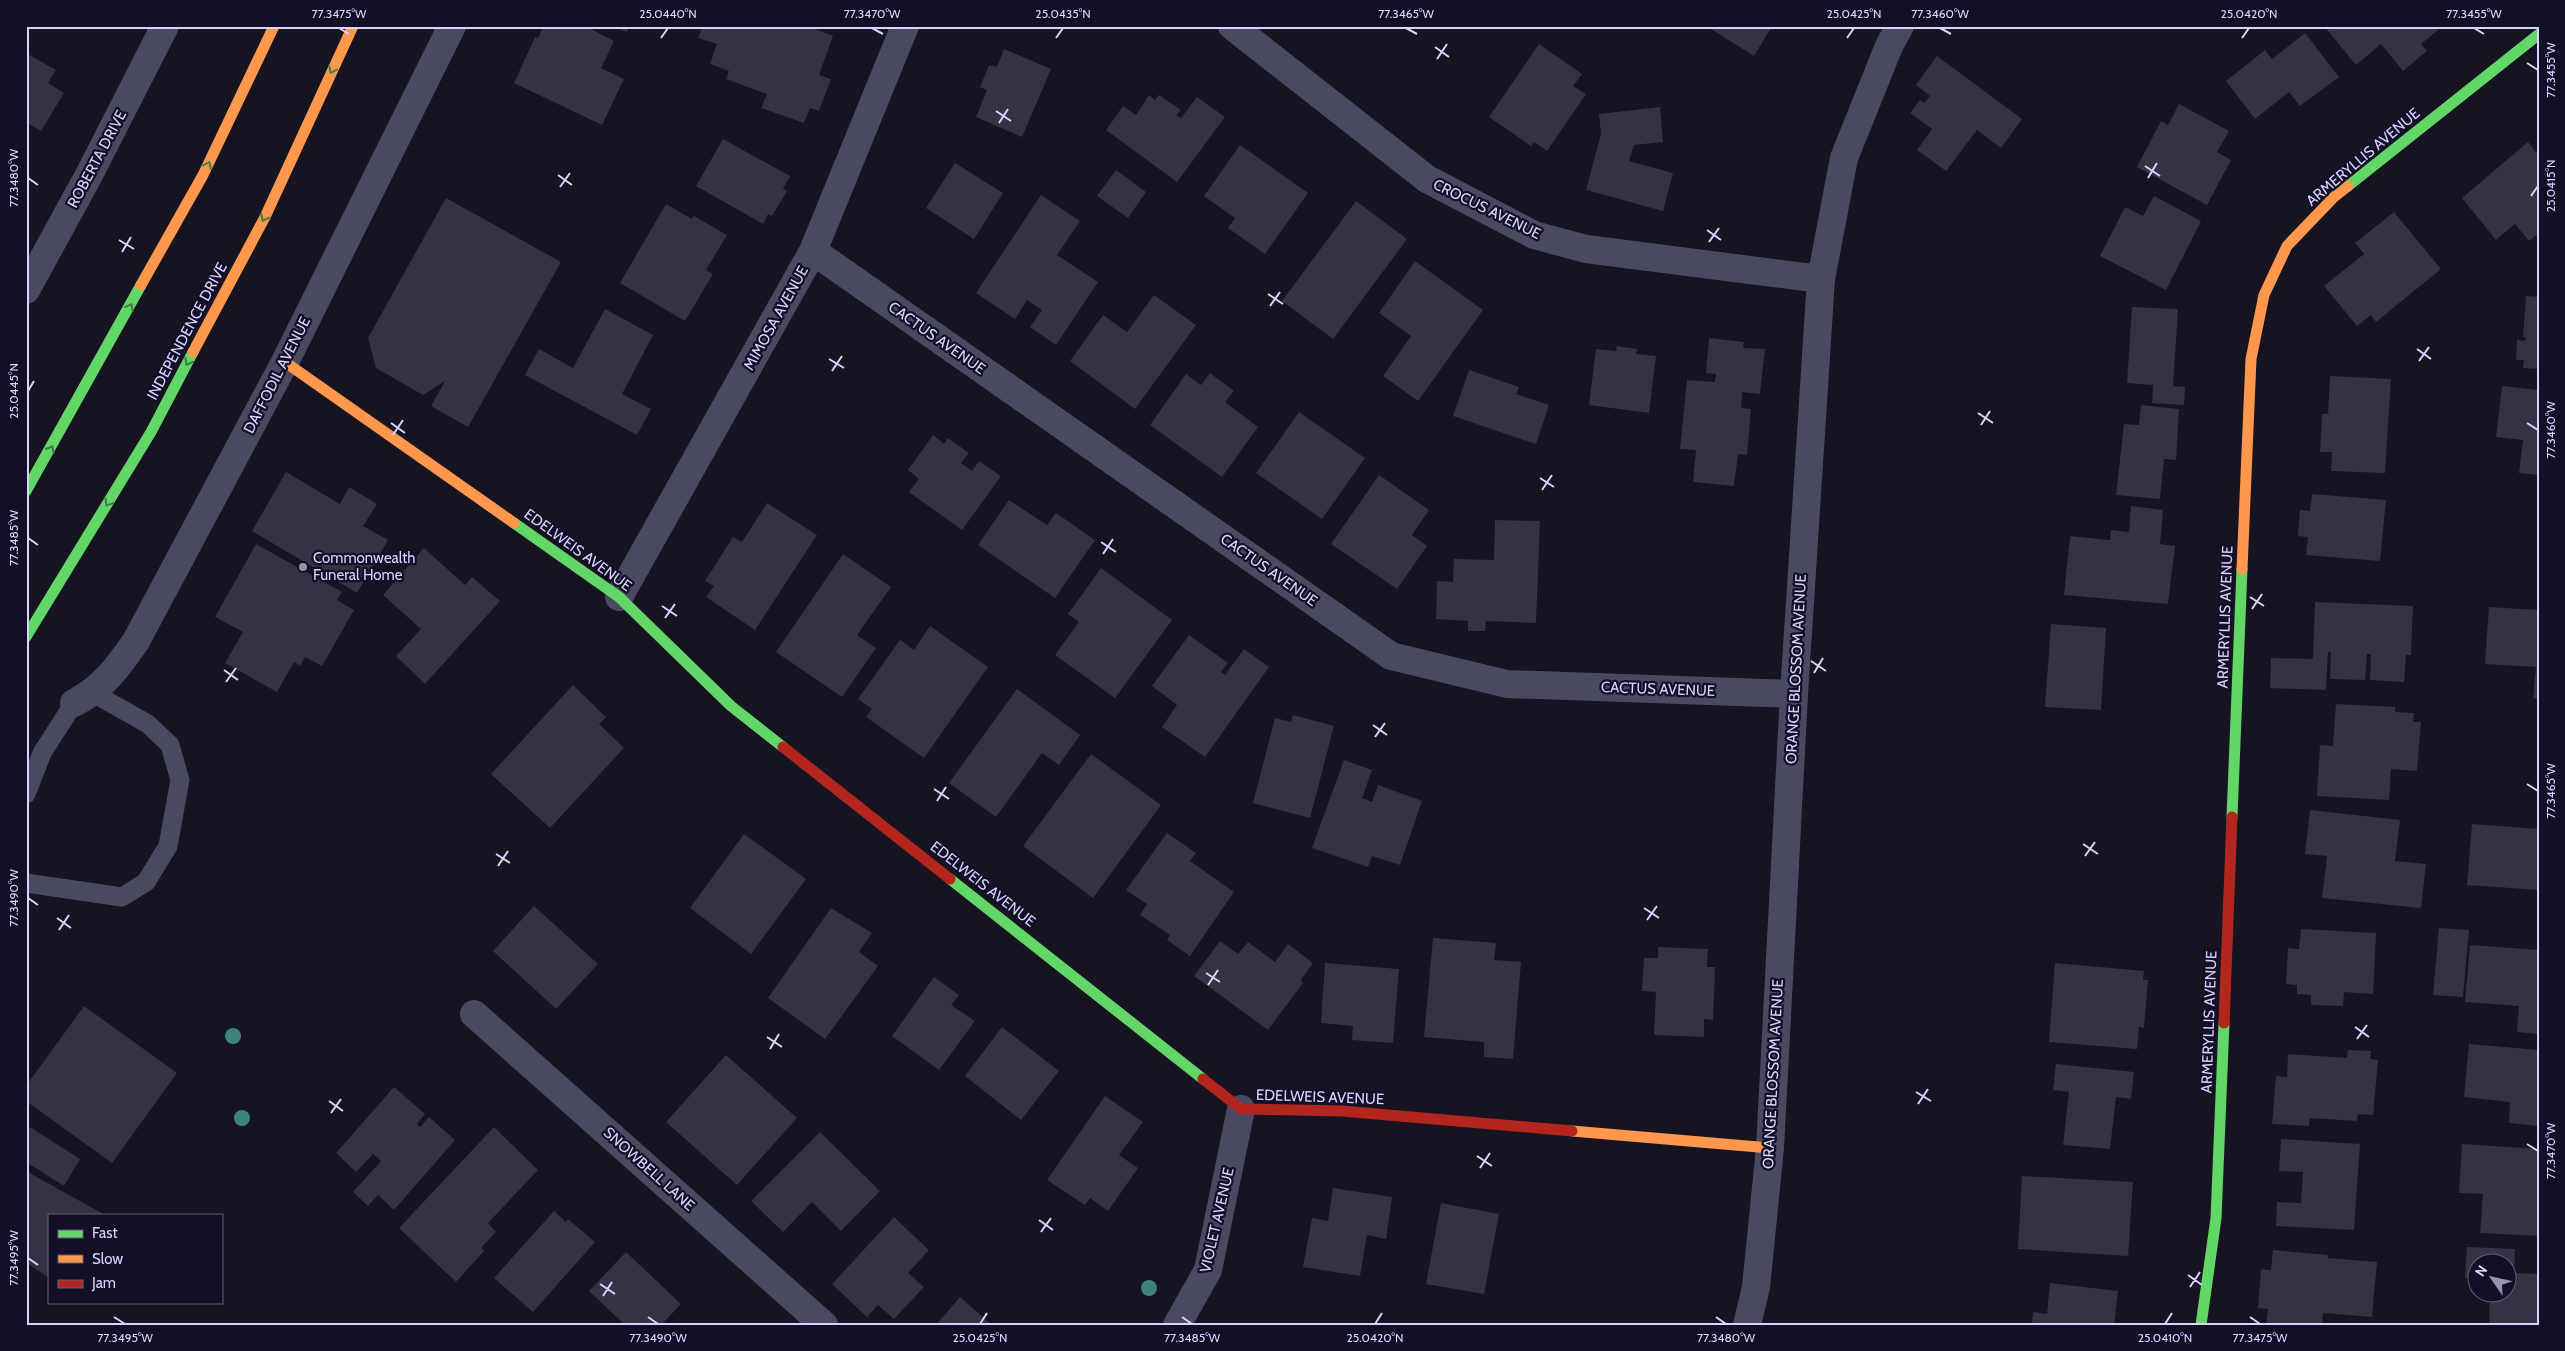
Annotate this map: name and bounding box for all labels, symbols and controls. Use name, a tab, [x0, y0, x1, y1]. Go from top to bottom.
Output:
text: 77.3475°W	[312, 6, 367, 21]
text: 25.0440°N	[639, 6, 697, 21]
text: 77.3470°W	[844, 6, 901, 21]
text: 25.0435°N	[1035, 6, 1091, 21]
text: 77.3465°W	[1378, 6, 1434, 21]
text: 25.0425°N	[1826, 6, 1882, 21]
text: 77.3460°W	[1911, 6, 1969, 21]
text: 25.0420°N	[2221, 6, 2278, 21]
text: 77.3455°W	[2446, 6, 2502, 21]
text: 77.3455°W	[2543, 42, 2558, 98]
one-way arrow	[328, 65, 338, 74]
street label: ARMERYLLIS AVENUE	[2303, 104, 2423, 210]
street label: ROBERTA DRIVE	[64, 107, 130, 211]
text: 77.3480°W	[6, 148, 21, 207]
text: 25.0415°N	[2543, 160, 2558, 212]
one-way arrow	[202, 161, 212, 170]
street label: CROCUS AVENUE	[1430, 175, 1544, 243]
one-way arrow	[260, 213, 270, 222]
street label: INDEPENDENCE DRIVE	[143, 259, 231, 403]
street label: MIMOSA AVENUE	[740, 263, 812, 373]
street label: CACTUS AVENUE	[885, 298, 989, 378]
one-way arrow	[124, 304, 134, 313]
street label: DAFFODIL AVENUE	[240, 314, 314, 436]
one-way arrow	[184, 356, 194, 365]
text: 25.0445°N	[6, 363, 21, 419]
text: 77.3460°W	[2543, 401, 2558, 459]
one-way arrow	[44, 446, 54, 455]
one-way arrow	[104, 497, 114, 506]
street label: EDELWEIS AVENUE	[521, 505, 635, 595]
text: 77.3485°W	[6, 509, 21, 566]
street label: CACTUS AVENUE	[1217, 530, 1321, 610]
street label: ARMERYLLIS AVENUE	[2214, 545, 2236, 689]
place label: Commonwealth Funeral Home	[313, 549, 415, 584]
marker: Commonwealth Funeral Home	[297, 561, 309, 573]
street label: ORANGE BLOSSOM AVENUE	[1782, 574, 1810, 764]
street label: CACTUS AVENUE	[1601, 678, 1715, 700]
text: 77.3465°W	[2543, 763, 2558, 819]
street label: EDELWEIS AVENUE	[927, 837, 1039, 931]
text: 77.3490°W	[6, 869, 21, 927]
street label: ARMERYLLIS AVENUE	[2198, 950, 2220, 1094]
street label: ORANGE BLOSSOM AVENUE	[1759, 979, 1787, 1169]
street label: EDELWEIS AVENUE	[1256, 1086, 1384, 1108]
text: 77.3470°W	[2543, 1122, 2558, 1179]
street label: SNOWBELL LANE	[600, 1123, 698, 1215]
street label: VIOLET AVENUE	[1196, 1166, 1238, 1274]
legend	[48, 1214, 222, 1304]
text: Fast	[92, 1224, 117, 1242]
text: 77.3495°W	[6, 1230, 21, 1286]
text: Slow	[92, 1250, 123, 1268]
north arrow	[2468, 1254, 2518, 1304]
text: N	[2471, 1262, 2491, 1280]
text: Jam	[91, 1274, 116, 1292]
text: 77.3495°W	[97, 1330, 153, 1345]
text: 77.3490°W	[629, 1330, 687, 1345]
text: 25.0425°N	[952, 1330, 1008, 1345]
text: 77.3485°W	[1164, 1330, 1221, 1345]
text: 25.0420°N	[1347, 1330, 1404, 1345]
text: 77.3480°W	[1697, 1330, 1756, 1345]
text: 25.0410°N	[2138, 1330, 2192, 1345]
text: 77.3475°W	[2233, 1330, 2288, 1345]

